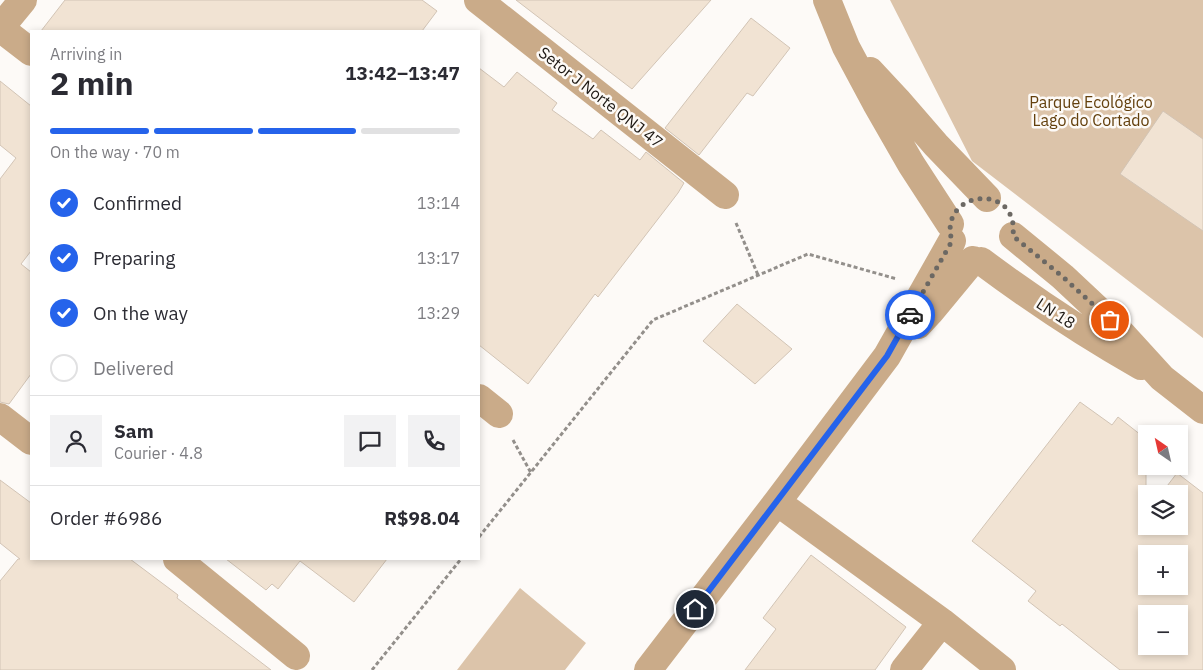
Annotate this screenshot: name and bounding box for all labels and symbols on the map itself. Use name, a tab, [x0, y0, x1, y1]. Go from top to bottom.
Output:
street label: Setor J Norte QNJ 47	[535, 42, 667, 152]
park label: Parque Ecológico Lago do Cortado	[1029, 92, 1153, 130]
courier	[885, 290, 935, 340]
street label: LN 18	[1033, 293, 1079, 333]
pin	[1089, 299, 1131, 341]
north arrow	[1138, 425, 1188, 475]
pin	[674, 588, 716, 630]

